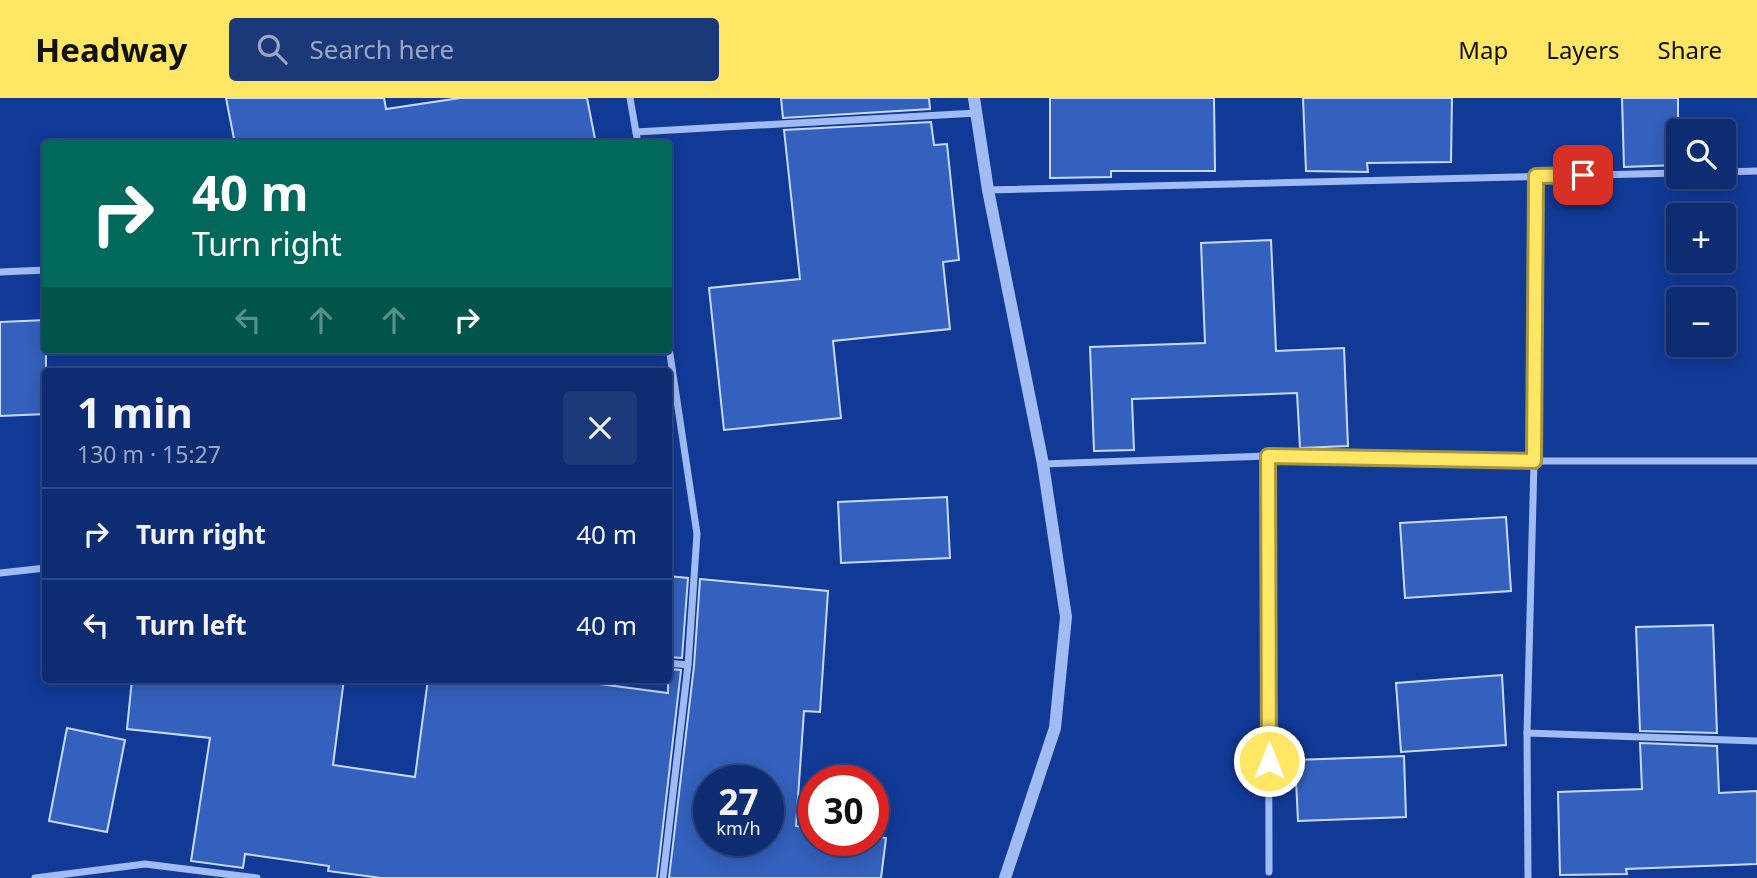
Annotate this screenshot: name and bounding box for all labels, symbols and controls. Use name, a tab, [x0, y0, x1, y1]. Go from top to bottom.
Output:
search box	[229, 18, 719, 81]
text: Headway	[35, 27, 187, 72]
icon: search	[253, 30, 291, 68]
text: Search here	[309, 31, 454, 67]
text: Map	[1458, 33, 1508, 66]
text: Layers	[1546, 33, 1620, 66]
text: Share	[1658, 33, 1722, 66]
map controls	[1666, 119, 1736, 357]
button: search	[1666, 119, 1736, 189]
pin	[1553, 145, 1613, 205]
icon: arrive	[1564, 156, 1602, 194]
text: 40 m	[192, 159, 309, 225]
icon: right	[77, 168, 168, 259]
button: +	[1666, 203, 1736, 273]
text: Turn right	[192, 222, 342, 265]
button: −	[1666, 287, 1736, 357]
icon: left	[229, 301, 267, 339]
icon: ahead	[302, 301, 340, 339]
icon: ahead	[375, 301, 413, 339]
icon: right	[448, 301, 486, 339]
text: 1 min	[77, 383, 193, 440]
button: close	[563, 391, 637, 465]
text: 130 m · 15:27	[77, 438, 221, 470]
icon: right	[77, 515, 115, 553]
text: Turn right	[136, 516, 266, 552]
text: 40 m	[576, 516, 637, 552]
icon: left	[77, 606, 115, 644]
text: Turn left	[136, 607, 247, 643]
text: 40 m	[576, 607, 637, 643]
position arrow	[1232, 724, 1306, 798]
speed limit sign: 30	[798, 765, 889, 856]
text: 27	[718, 778, 759, 825]
text: km/h	[716, 816, 761, 840]

